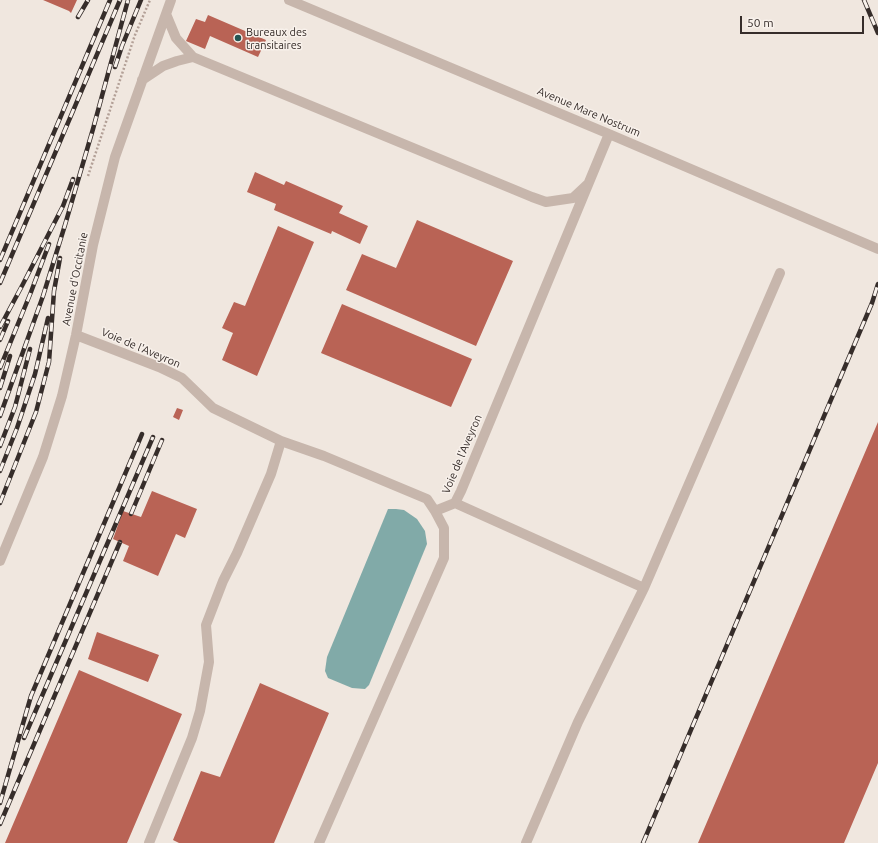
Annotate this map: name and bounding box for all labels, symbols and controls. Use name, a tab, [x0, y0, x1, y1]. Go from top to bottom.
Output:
scale bar	[742, 8, 866, 34]
text: 50 m	[747, 16, 774, 29]
place label: Bureaux des transitaires	[246, 25, 307, 51]
marker: Bureaux des transitaires	[233, 33, 243, 43]
street label: Avenue Mare Nostrum	[535, 84, 643, 140]
street label: Avenue d'Occitanie	[59, 231, 91, 327]
street label: Voie de l'Aveyron	[99, 325, 183, 371]
street label: Voie de l'Aveyron	[439, 412, 485, 496]

